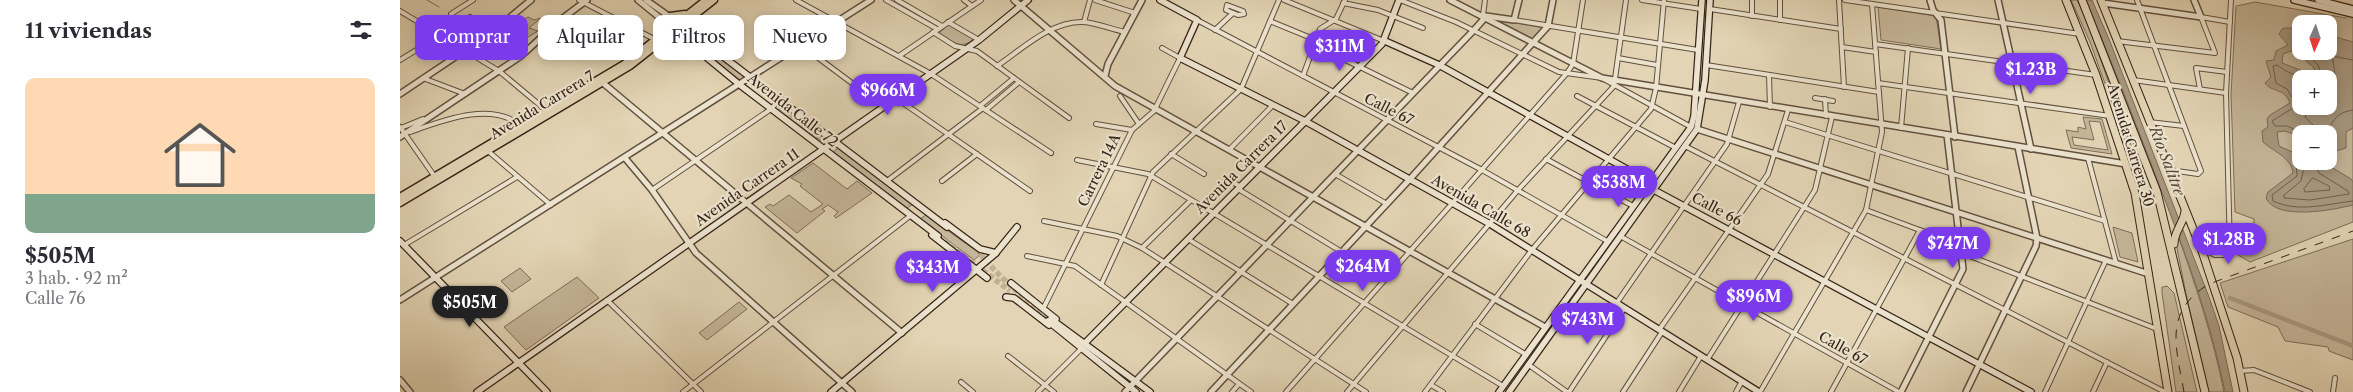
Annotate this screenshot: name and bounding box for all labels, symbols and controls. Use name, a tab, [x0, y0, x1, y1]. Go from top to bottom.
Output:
chip: Comprar	[415, 15, 528, 60]
chip: Alquilar	[538, 15, 643, 60]
chip: Filtros	[653, 15, 744, 60]
chip: Nuevo	[754, 15, 846, 60]
north arrow	[2292, 15, 2338, 60]
map controls	[2292, 15, 2337, 170]
icon: filters	[347, 16, 375, 44]
text: 11 viviendas	[25, 18, 152, 43]
pin: $311M	[1305, 30, 1375, 72]
text: $311M	[1315, 36, 1365, 56]
pin: $1.23B	[1990, 52, 2072, 95]
text: $1.23B	[2006, 59, 2056, 79]
street label: Avenida Carrera 7	[486, 67, 597, 144]
street label: Avenida Calle 72	[743, 68, 842, 151]
button: +	[2292, 70, 2337, 115]
pin: $966M	[853, 74, 923, 116]
text: $966M	[861, 80, 915, 100]
street label: Avenida Carrera 30	[2103, 80, 2158, 209]
street label: Calle 67	[1361, 89, 1417, 129]
icon: home	[155, 110, 245, 200]
street label: Avenida Carrera 17	[1190, 117, 1291, 218]
water label: Río Salitre	[2145, 122, 2190, 199]
button: −	[2292, 125, 2337, 170]
street label: Carrera 14A	[1074, 130, 1125, 209]
street label: Avenida Carrera 11	[691, 144, 803, 230]
pin: $538M	[1584, 166, 1654, 208]
street label: Avenida Calle 68	[1427, 170, 1534, 242]
text: $538M	[1592, 172, 1646, 192]
street label: Calle 66	[1689, 188, 1745, 230]
pin: $1.28B	[2188, 222, 2270, 265]
pin: $747M	[1918, 226, 1988, 269]
text: $1.28B	[2203, 229, 2255, 249]
text: $747M	[1927, 233, 1979, 253]
text: $505M	[25, 243, 96, 268]
pin: $343M	[898, 250, 968, 293]
pin: $264M	[1328, 250, 1398, 292]
text: $264M	[1336, 256, 1390, 276]
text: $343M	[906, 257, 960, 277]
text: 3 hab. · 92 m²	[25, 268, 128, 288]
pin: $896M	[1719, 280, 1789, 322]
pin: $505M	[435, 286, 505, 328]
text: $896M	[1727, 286, 1781, 306]
text: Calle 76	[25, 288, 85, 308]
text: $505M	[443, 292, 497, 312]
pin: $743M	[1553, 302, 1623, 345]
text: $743M	[1562, 309, 1614, 329]
street label: Calle 67	[1815, 327, 1871, 369]

